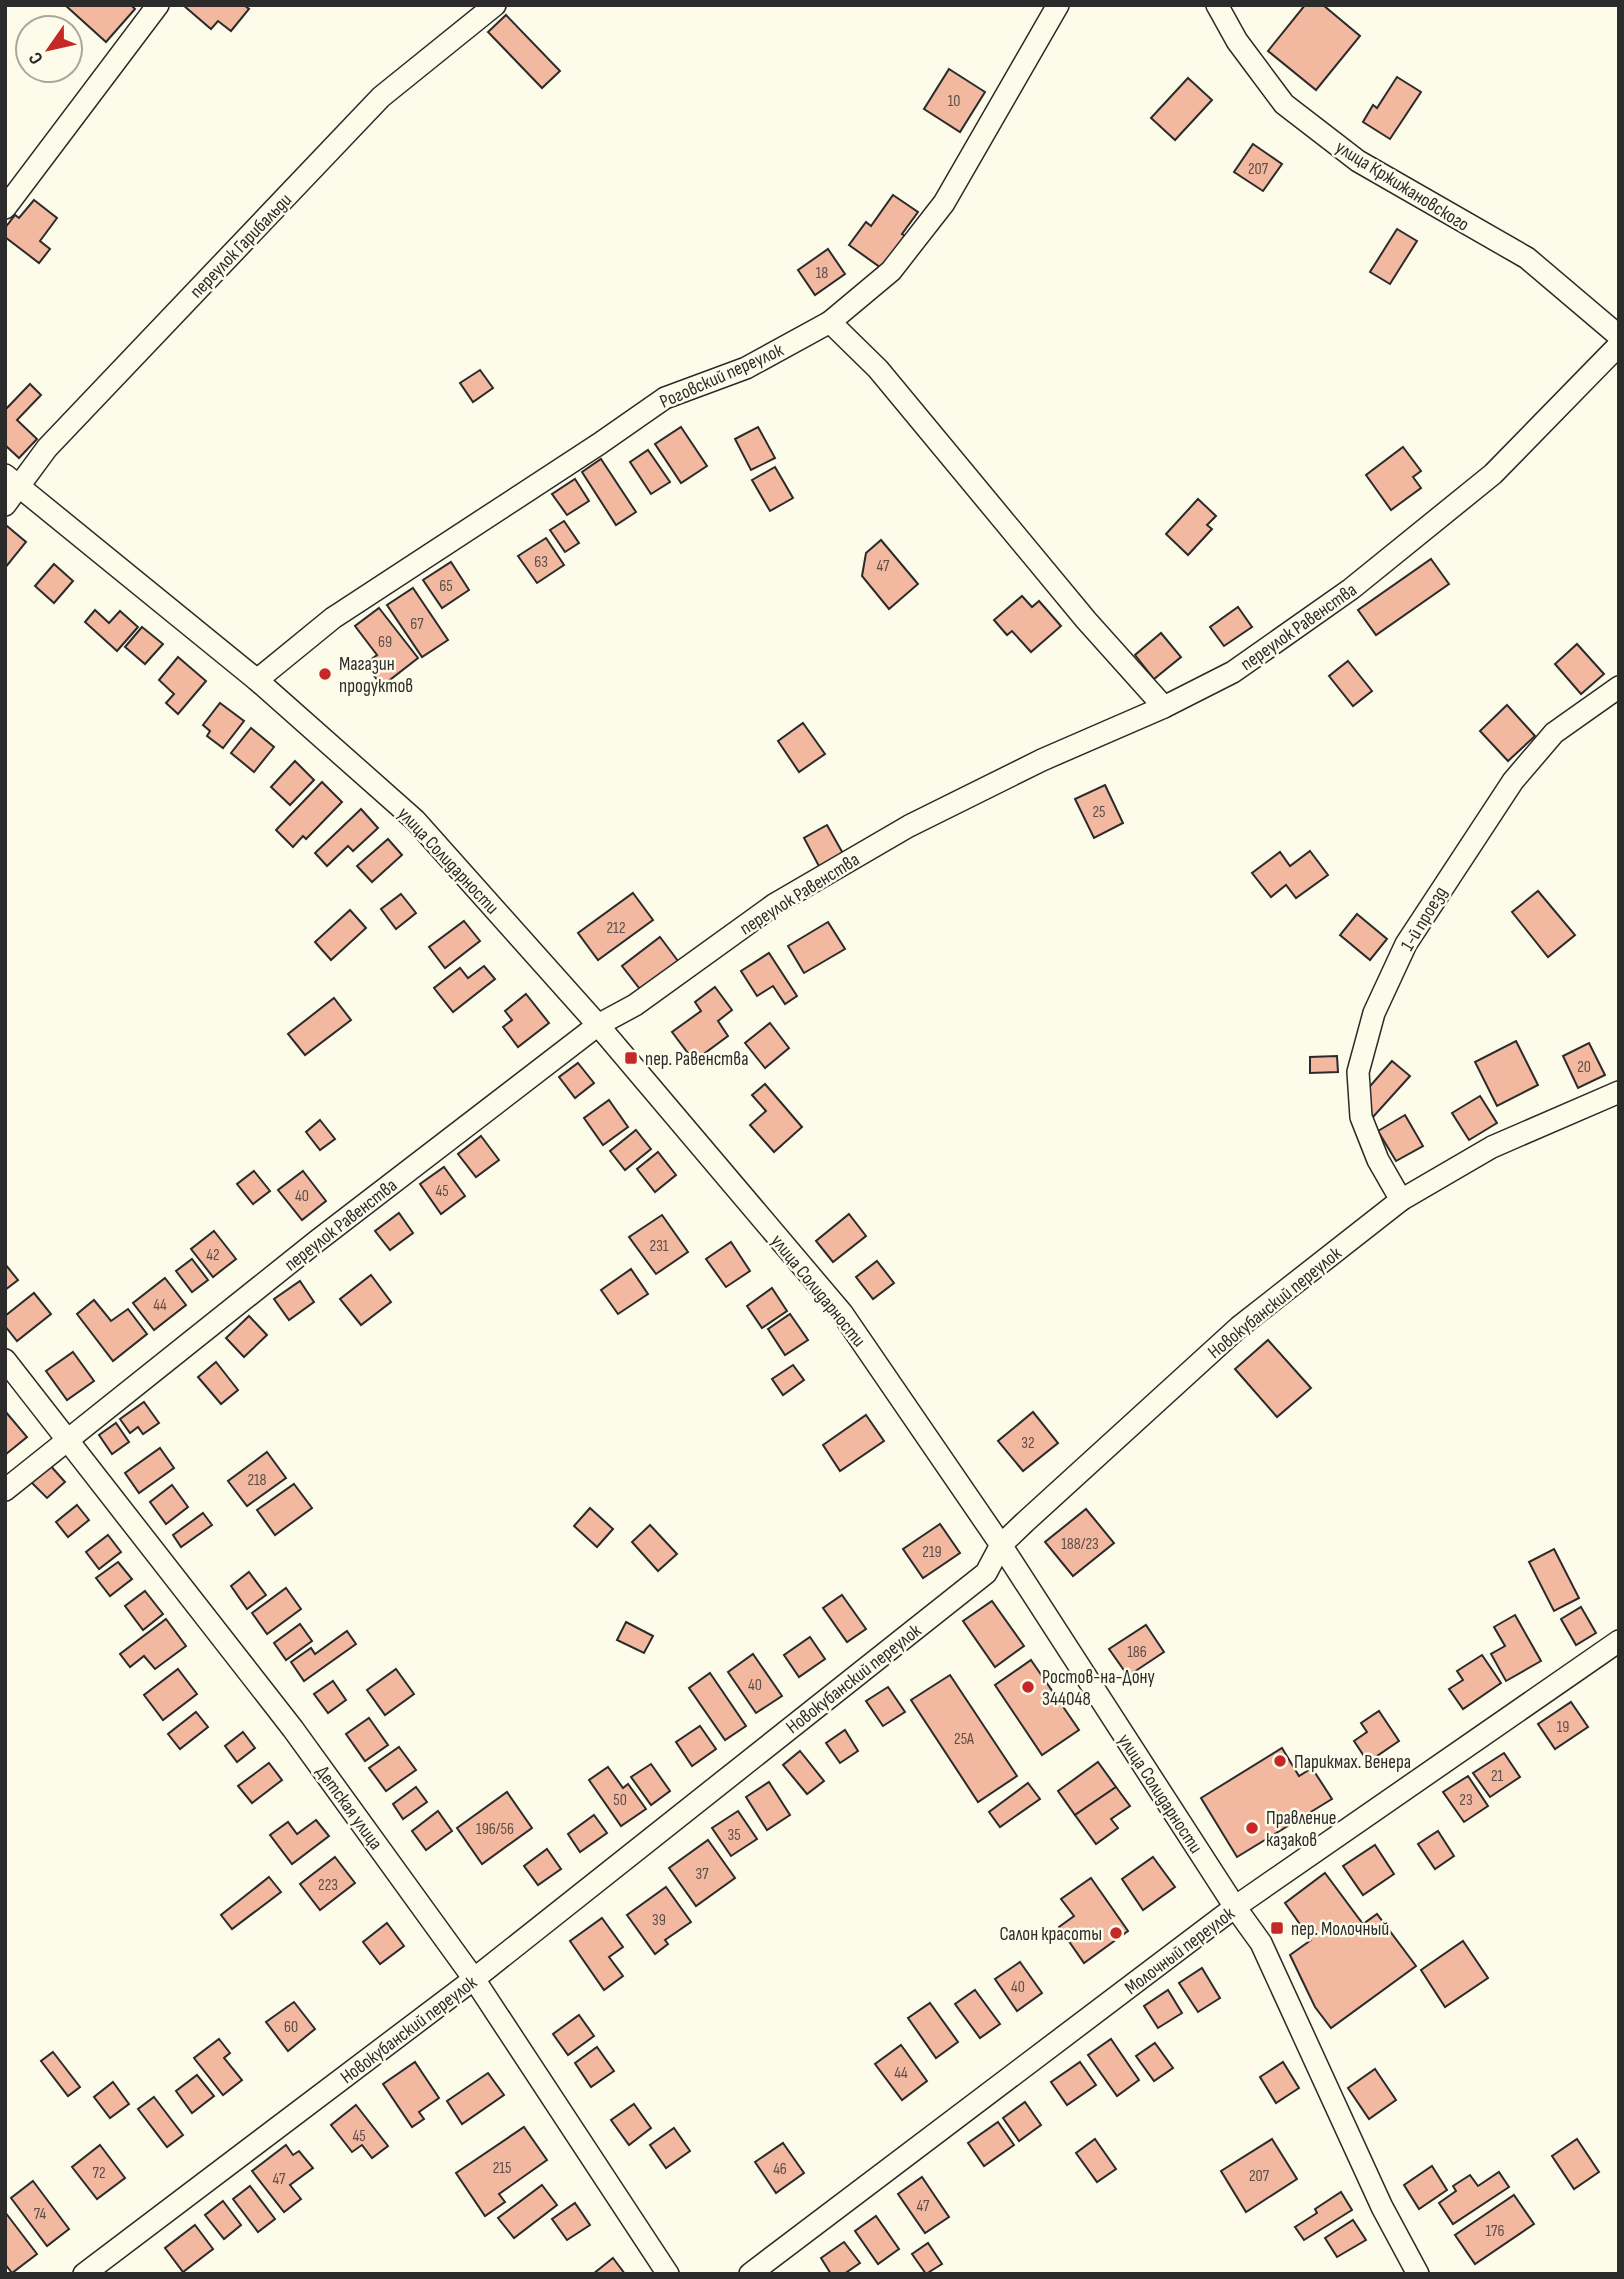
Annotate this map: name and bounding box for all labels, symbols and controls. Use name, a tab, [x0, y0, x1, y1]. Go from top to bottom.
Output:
north arrow	[14, 14, 84, 84]
text: С	[24, 47, 48, 68]
house number: 10	[948, 92, 960, 111]
street label: улица Кржижановского	[1331, 136, 1473, 237]
house number: 207	[1248, 160, 1269, 179]
street label: переулок Гарибальди	[185, 189, 297, 303]
house number: 18	[816, 264, 828, 283]
street label: Роговский переулок	[656, 339, 788, 414]
house number: 63	[534, 553, 548, 572]
house number: 47	[877, 557, 890, 576]
house number: 65	[439, 577, 453, 596]
street label: переулок Равенства	[1236, 579, 1361, 676]
house number: 67	[410, 615, 424, 634]
house number: 69	[378, 633, 392, 652]
place label: Магазин продуктов	[339, 653, 413, 698]
marker: Магазин продуктов	[317, 666, 333, 682]
street label: улица Солидарности	[392, 803, 503, 919]
house number: 25	[1092, 803, 1106, 822]
street label: переулок Равенства	[736, 848, 864, 940]
street label: 1-й проезд	[1396, 882, 1452, 955]
house number: 212	[606, 919, 626, 938]
place label: пер. Равенства	[645, 1048, 749, 1071]
marker: пер. Равенства	[623, 1050, 639, 1066]
house number: 20	[1577, 1058, 1591, 1077]
street label: переулок Равенства	[280, 1174, 402, 1276]
house number: 45	[435, 1182, 449, 1201]
house number: 40	[295, 1187, 309, 1206]
street label: улица Солидарности	[765, 1230, 870, 1352]
house number: 231	[650, 1237, 669, 1256]
street label: Новокубанский переулок	[1204, 1242, 1347, 1364]
house number: 42	[206, 1246, 220, 1265]
house number: 44	[153, 1296, 167, 1315]
house number: 32	[1021, 1434, 1035, 1453]
house number: 218	[247, 1471, 267, 1490]
house number: 188/23	[1061, 1535, 1099, 1554]
house number: 219	[922, 1543, 942, 1562]
street label: Новокубанский переулок	[782, 1619, 927, 1739]
house number: 186	[1127, 1643, 1147, 1662]
place label: Ростов-на-Дону 344048	[1042, 1666, 1156, 1711]
house number: 40	[748, 1676, 762, 1695]
marker: Ростов-на-Дону 344048	[1020, 1679, 1036, 1695]
house number: 19	[1557, 1718, 1569, 1737]
house number: 25А	[954, 1730, 974, 1749]
street label: улица Солидарности	[1113, 1730, 1207, 1858]
place label: Парикмах. Венера	[1294, 1751, 1411, 1774]
marker: Парикмах. Венера	[1272, 1753, 1288, 1769]
street label: Детская улица	[311, 1761, 387, 1854]
house number: 21	[1491, 1767, 1504, 1786]
house number: 50	[613, 1791, 627, 1810]
house number: 23	[1459, 1791, 1473, 1810]
place label: Правление казаков	[1266, 1807, 1337, 1852]
house number: 196/56	[476, 1820, 514, 1839]
marker: Правление казаков	[1244, 1820, 1260, 1836]
house number: 35	[727, 1826, 741, 1845]
house number: 37	[695, 1865, 709, 1884]
house number: 223	[318, 1876, 338, 1895]
street label: Молочный переулок	[1121, 1902, 1240, 2000]
house number: 39	[652, 1911, 666, 1930]
place label: пер. Молочный	[1291, 1918, 1389, 1941]
marker: пер. Молочный	[1269, 1920, 1285, 1936]
place label: Салон красоты	[999, 1923, 1102, 1946]
marker: Салон красоты	[1108, 1925, 1124, 1941]
street label: Новокубанский переулок	[336, 1971, 482, 2089]
house number: 40	[1011, 1978, 1025, 1997]
house number: 60	[284, 2018, 298, 2037]
house number: 44	[894, 2064, 908, 2083]
house number: 45	[352, 2127, 366, 2146]
house number: 215	[493, 2159, 511, 2178]
house number: 46	[773, 2160, 787, 2179]
house number: 72	[93, 2164, 105, 2183]
house number: 207	[1249, 2167, 1270, 2186]
house number: 47	[273, 2170, 286, 2189]
house number: 47	[917, 2197, 930, 2216]
house number: 74	[34, 2205, 46, 2224]
house number: 176	[1486, 2222, 1504, 2241]

